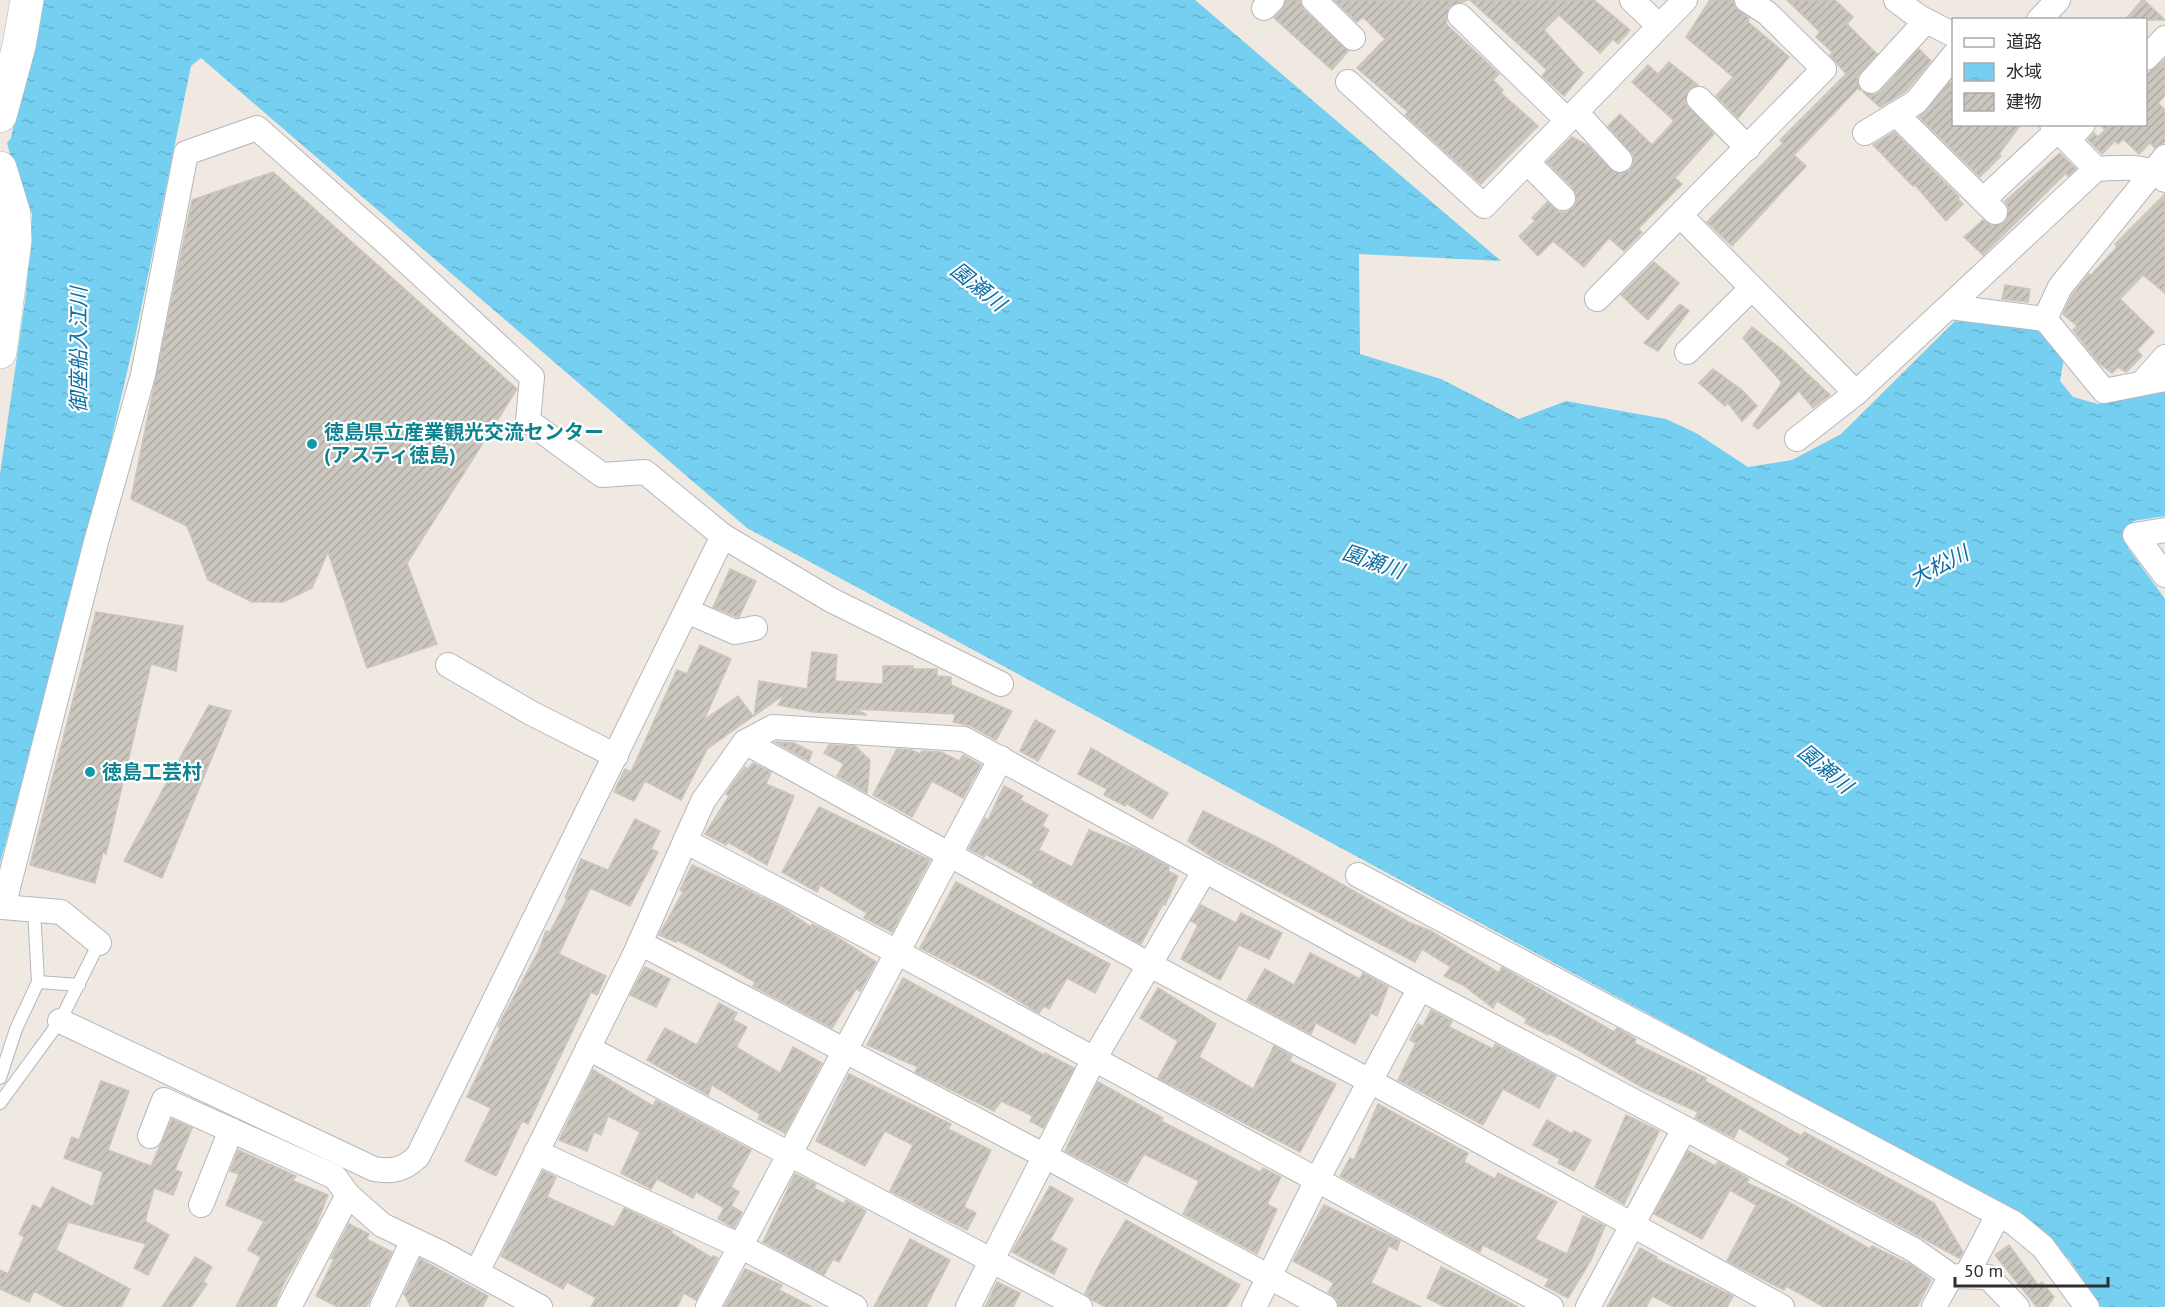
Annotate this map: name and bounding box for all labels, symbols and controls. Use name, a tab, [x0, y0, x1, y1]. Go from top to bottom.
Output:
legend	[1952, 18, 2147, 126]
text: 道路	[2006, 30, 2042, 53]
text: 水域	[2006, 60, 2042, 83]
text: 建物	[2006, 90, 2042, 113]
water label: 園瀬川	[945, 256, 1013, 318]
water label: 御座船入江川	[65, 285, 92, 413]
place label: 徳島県立産業観光交流センター (アスティ徳島)	[324, 419, 604, 468]
marker: 徳島県立産業観光交流センター (アスティ徳島)	[305, 437, 319, 451]
water label: 大松川	[1905, 538, 1975, 592]
water label: 園瀬川	[1339, 539, 1409, 585]
water label: 園瀬川	[1793, 738, 1860, 800]
place label: 徳島工芸村	[102, 759, 202, 785]
marker: 徳島工芸村	[83, 765, 97, 779]
scale bar	[1955, 1250, 2108, 1288]
text: 50 m	[1964, 1259, 2003, 1282]

